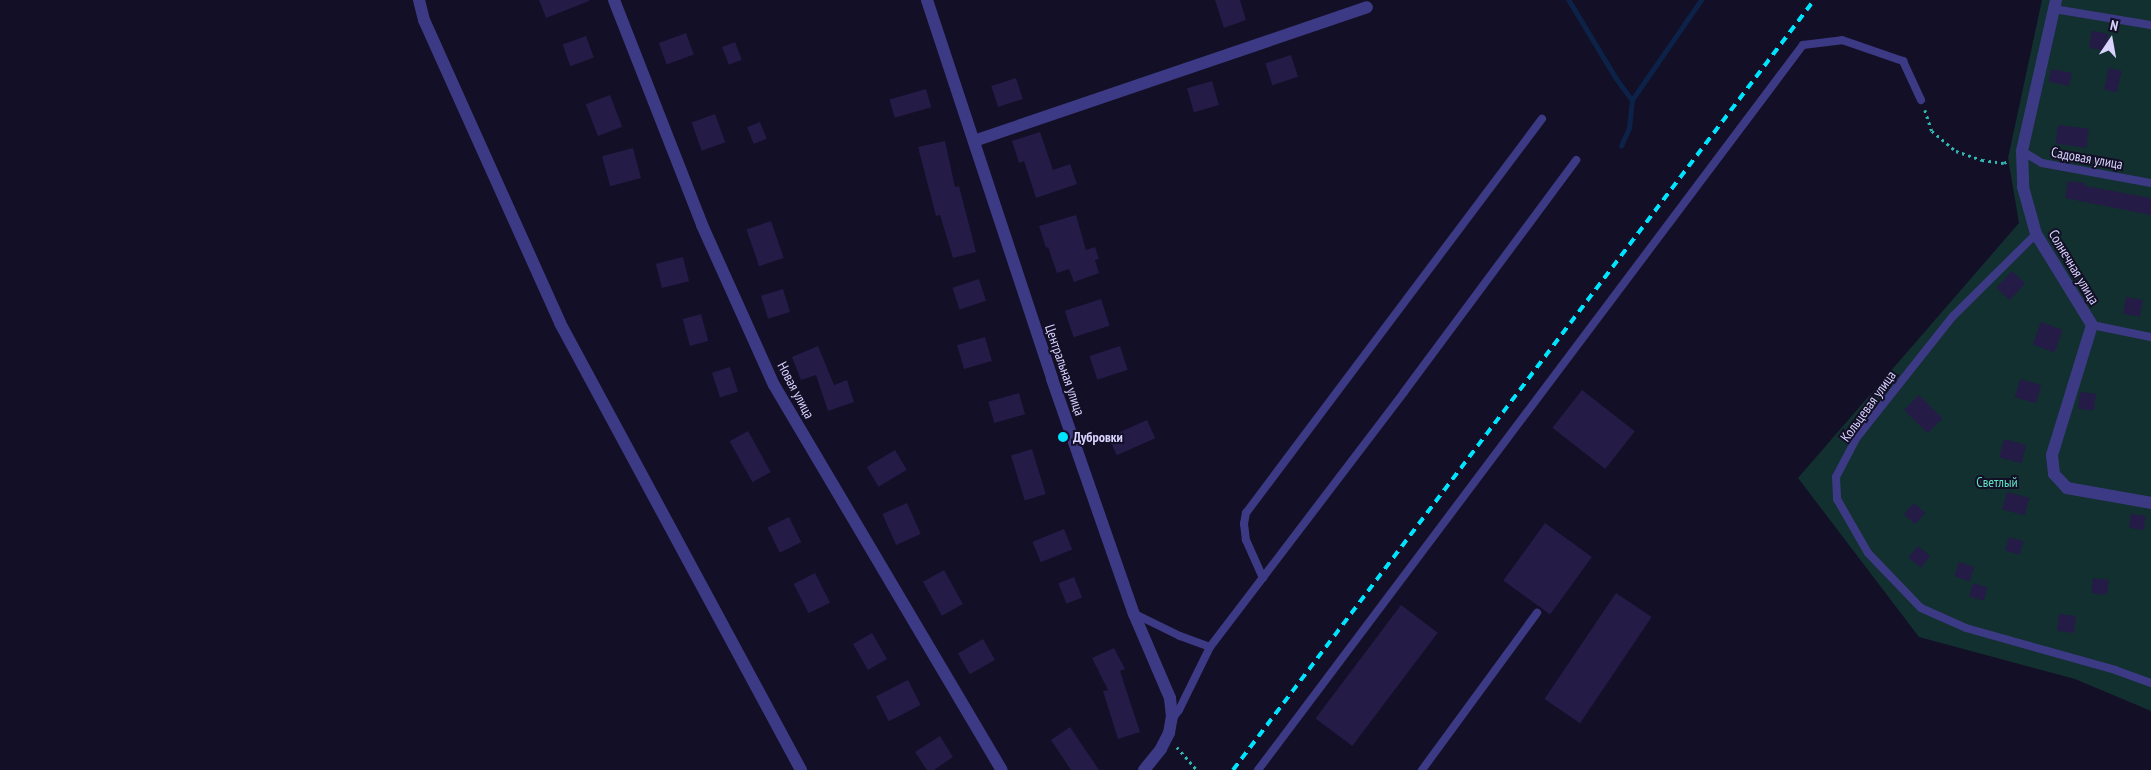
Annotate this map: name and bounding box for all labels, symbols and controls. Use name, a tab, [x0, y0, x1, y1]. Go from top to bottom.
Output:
north arrow	[2086, 15, 2136, 65]
text: N	[2109, 16, 2120, 35]
street label: Садовая улица	[2050, 143, 2124, 173]
street label: Солнечная улица	[2045, 227, 2103, 307]
street label: Центральная улица	[1042, 322, 1088, 418]
street label: Новая улица	[774, 359, 818, 421]
street label: Кольцевая улица	[1837, 367, 1899, 445]
place label: Дубровки	[1073, 429, 1123, 445]
marker: Дубровки	[1057, 431, 1069, 443]
park label: Светлый	[1976, 474, 2018, 490]

